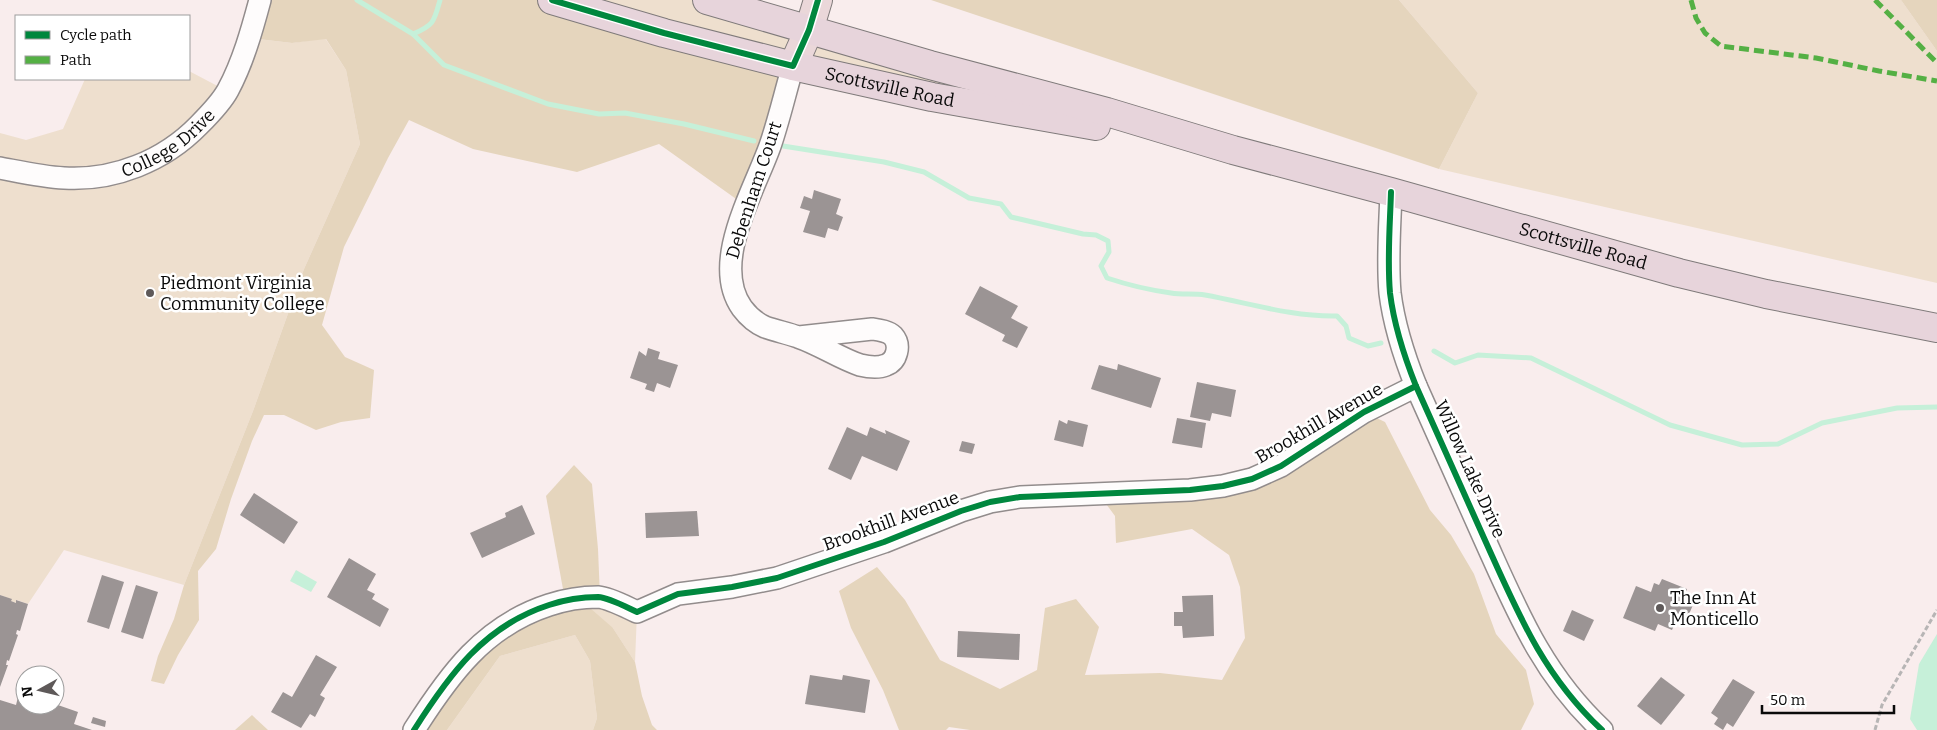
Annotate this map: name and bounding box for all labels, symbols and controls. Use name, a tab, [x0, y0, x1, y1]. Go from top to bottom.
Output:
legend	[15, 15, 190, 80]
text: Cycle path	[60, 26, 132, 44]
text: Path	[60, 51, 92, 69]
street label: Scottsville Road	[823, 62, 957, 112]
street label: College Drive	[118, 104, 220, 182]
street label: Debenham Court	[721, 118, 787, 262]
street label: Scottsville Road	[1517, 218, 1650, 275]
place label: Piedmont Virginia Community College	[160, 272, 325, 315]
marker: Piedmont Virginia Community College	[144, 287, 156, 299]
street label: Brookhill Avenue	[1251, 378, 1387, 468]
street label: Willow Lake Drive	[1430, 397, 1510, 541]
street label: Brookhill Avenue	[820, 486, 962, 556]
place label: The Inn At Monticello	[1670, 587, 1759, 630]
marker: The Inn At Monticello	[1654, 602, 1666, 614]
north arrow	[15, 665, 65, 715]
scale bar	[1762, 682, 1894, 714]
text: N	[18, 685, 37, 698]
text: 50 m	[1770, 691, 1806, 709]

